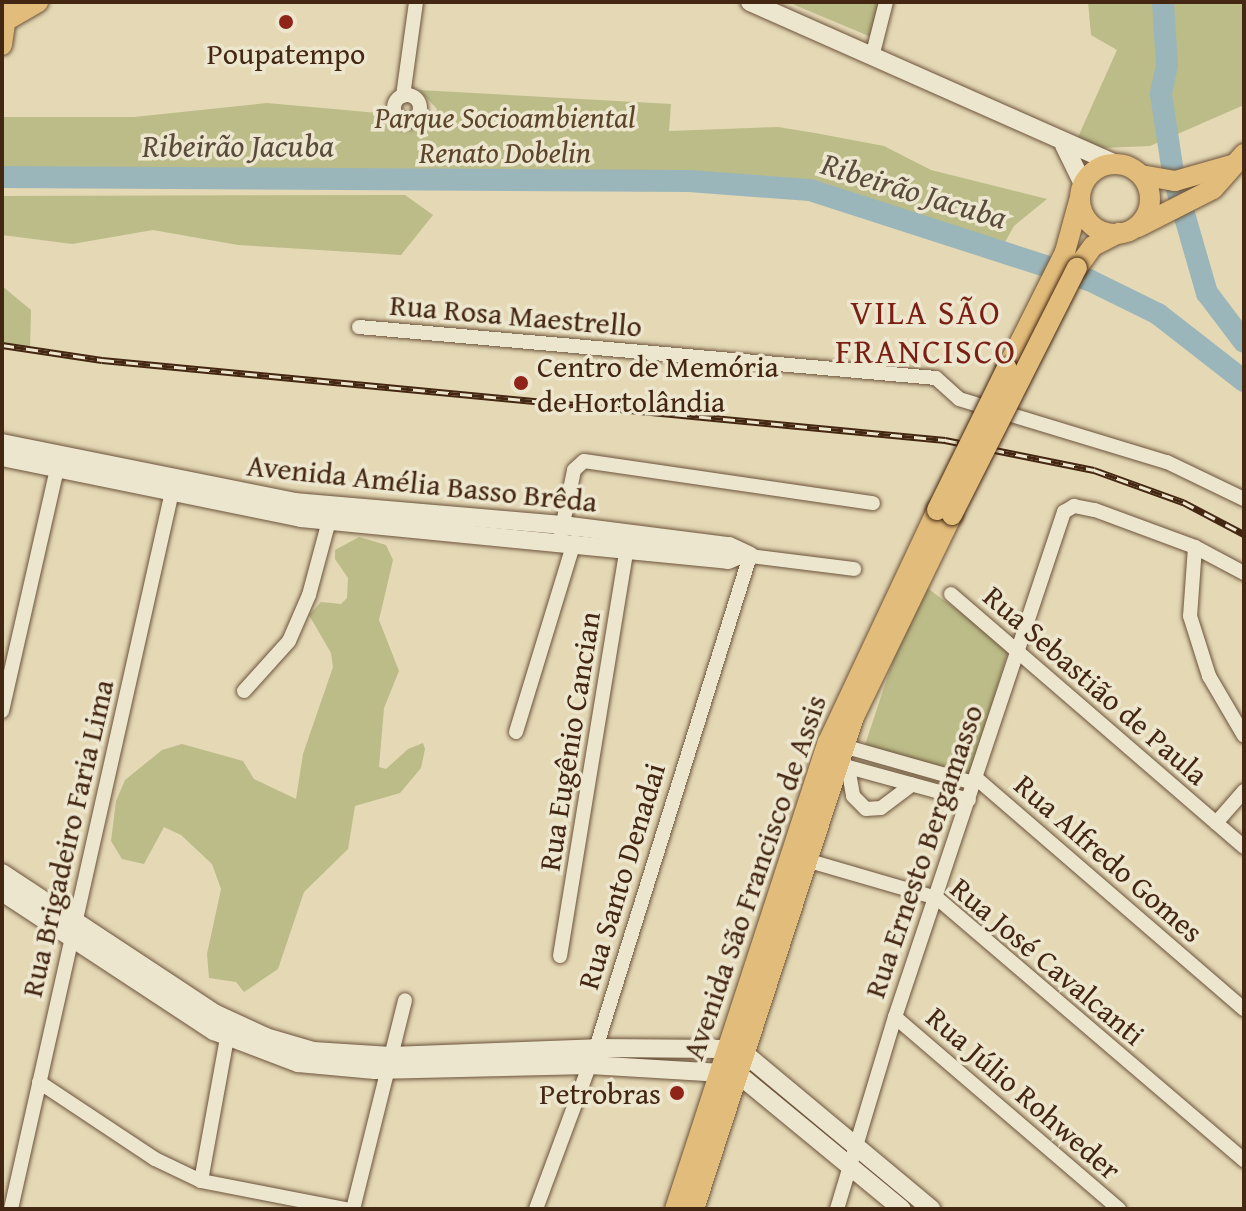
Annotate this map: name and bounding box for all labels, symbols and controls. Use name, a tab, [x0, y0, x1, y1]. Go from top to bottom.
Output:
marker: Poupatempo	[277, 13, 295, 31]
place label: Poupatempo	[207, 35, 365, 71]
park label: Parque Socioambiental Renato Dobelin	[375, 99, 635, 170]
water label: Ribeirão Jacuba	[142, 127, 334, 165]
water label: Ribeirão Jacuba	[817, 145, 1011, 237]
street label: Rua Rosa Maestrello	[388, 286, 644, 344]
district label: VILA SÃO FRANCISCO	[835, 291, 1017, 370]
place label: Centro de Memória de Hortolândia	[537, 348, 779, 418]
marker: Centro de Memória de Hortolândia	[512, 374, 530, 392]
street label: Avenida Amélia Basso Brêda	[245, 447, 599, 519]
street label: Rua Sebastião de Paula	[976, 578, 1216, 792]
street label: Rua Eugênio Cancian	[531, 609, 607, 873]
street label: Rua Brigadeiro Faria Lima	[13, 676, 121, 1000]
street label: Avenida São Francisco de Assis	[675, 690, 833, 1064]
street label: Rua Ernesto Bergamasso	[856, 700, 990, 1002]
street label: Rua Santo Denadai	[570, 759, 672, 993]
street label: Rua Alfredo Gomes	[1007, 766, 1211, 950]
street label: Rua José Cavalcanti	[944, 869, 1152, 1053]
street label: Rua Júlio Rohweder	[920, 999, 1128, 1187]
place label: Petrobras	[539, 1075, 661, 1111]
marker: Petrobras	[668, 1084, 686, 1102]

